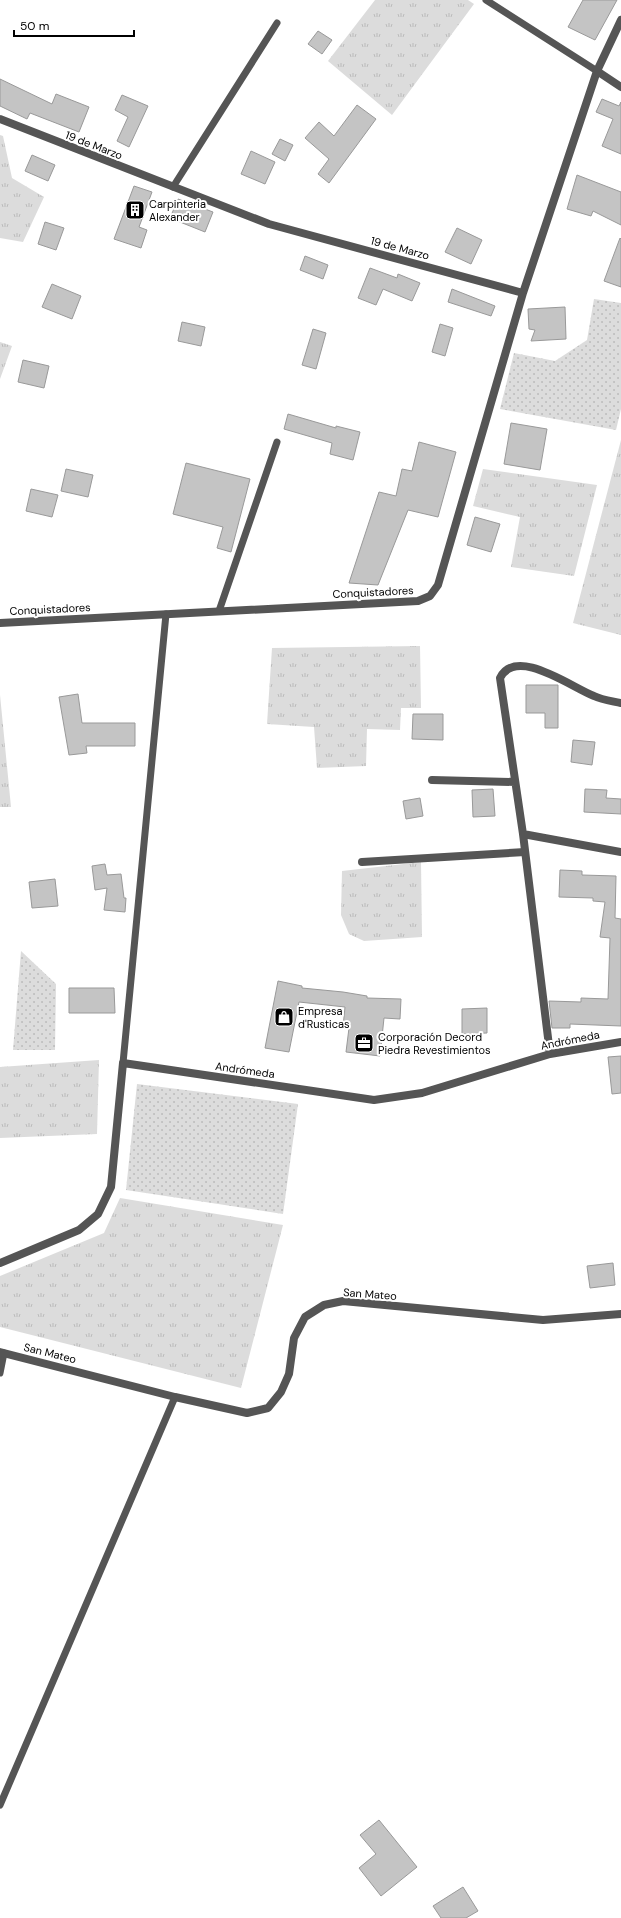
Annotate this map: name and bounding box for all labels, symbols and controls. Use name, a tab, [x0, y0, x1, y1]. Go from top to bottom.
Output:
scale bar	[14, 12, 134, 38]
text: 50 m	[20, 18, 49, 34]
street label: 19 de Marzo	[63, 128, 125, 162]
place label: Carpinteria Alexander	[149, 197, 206, 224]
building icon: Carpinteria Alexander	[124, 199, 146, 221]
street label: 19 de Marzo	[369, 233, 431, 263]
street label: Conquistadores	[332, 583, 414, 601]
street label: Conquistadores	[9, 600, 91, 618]
place label: Empresa d'Rusticas	[298, 1004, 350, 1031]
shop icon: Empresa d'Rusticas	[273, 1006, 295, 1028]
street label: Andrómeda	[539, 1027, 601, 1053]
place label: Corporación Decord Piedra Revestimientos	[378, 1030, 491, 1057]
office icon: Corporación Decord Piedra Revestimientos	[353, 1032, 375, 1054]
street label: Andrómeda	[214, 1059, 276, 1081]
street label: San Mateo	[343, 1285, 397, 1303]
street label: San Mateo	[22, 1340, 78, 1366]

